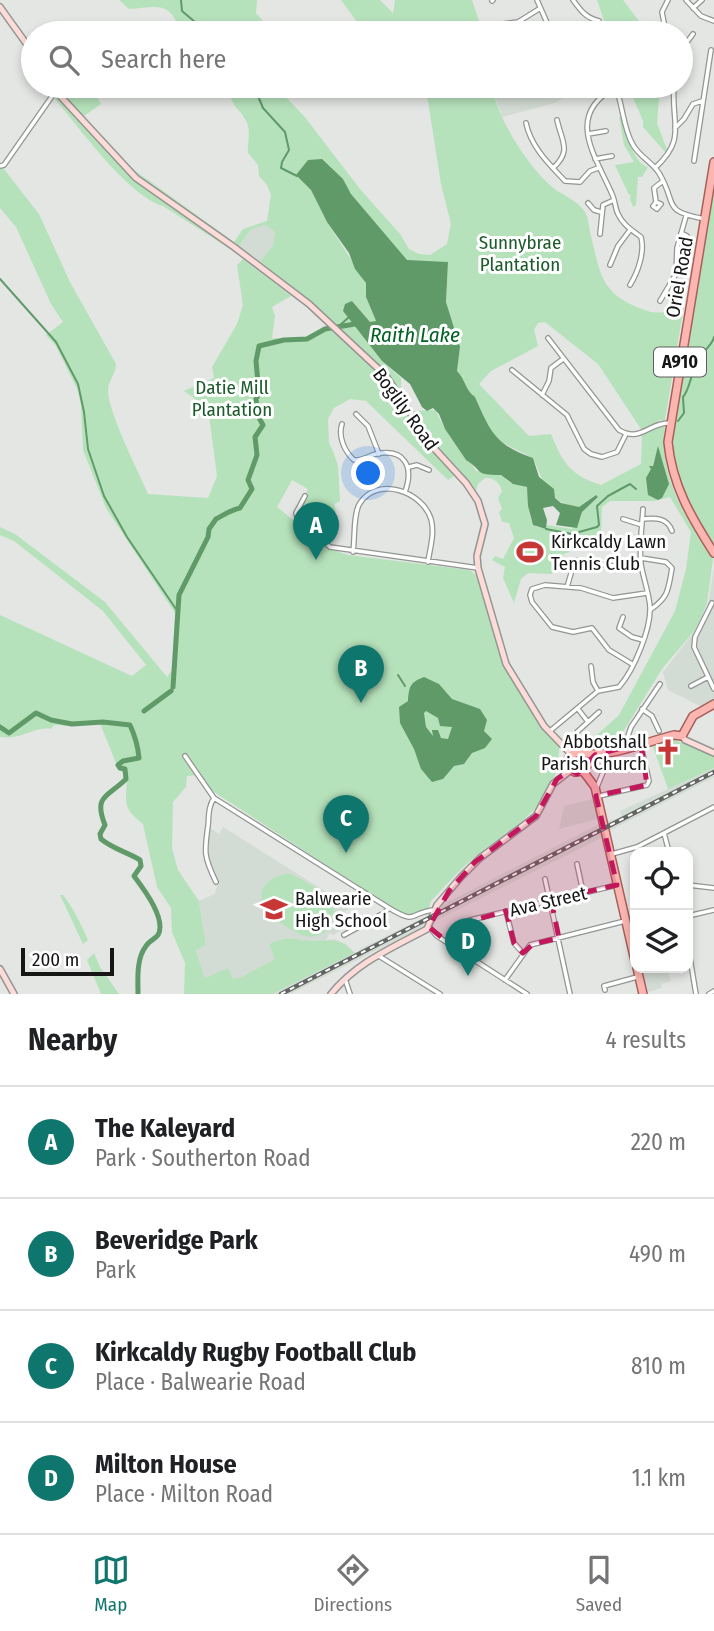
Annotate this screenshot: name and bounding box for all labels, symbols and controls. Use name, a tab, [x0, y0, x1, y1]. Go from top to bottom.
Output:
search box	[21, 21, 693, 98]
icon: search	[45, 41, 83, 79]
text: Search here	[101, 44, 226, 75]
park label: Sunnybrae Plantation	[479, 231, 561, 276]
street label: Oriel Road	[661, 235, 698, 319]
water label: Raith Lake	[370, 322, 460, 348]
road number: A910	[654, 348, 706, 376]
street label: Boglily Road	[368, 364, 443, 455]
park label: Datie Mill Plantation	[192, 376, 272, 421]
your location	[351, 456, 385, 490]
pin: A	[293, 502, 339, 560]
place label: Kirkcaldy Lawn Tennis Club	[551, 530, 666, 575]
sports icon: Kirkcaldy Lawn Tennis Club	[515, 537, 545, 567]
pin: B	[338, 645, 384, 703]
place label: Abbotshall Parish Church	[541, 730, 647, 775]
church icon: Abbotshall Parish Church	[653, 737, 683, 767]
pin: C	[323, 795, 369, 853]
map controls	[630, 847, 693, 973]
button: locate	[630, 847, 693, 910]
street label: Ava Street	[507, 881, 590, 922]
place label: Balwearie High School	[295, 887, 387, 932]
school or university icon: Balwearie High School	[259, 894, 289, 924]
button: layers	[630, 910, 693, 973]
pin: D	[445, 918, 491, 976]
scale bar	[21, 945, 114, 977]
text: 200 m	[32, 948, 79, 971]
text: Nearby	[28, 1022, 117, 1058]
text: 4 results	[605, 1026, 686, 1054]
text: The Kaleyard	[95, 1113, 235, 1144]
text: A	[45, 1128, 57, 1156]
text: 220 m	[631, 1128, 686, 1156]
text: Park · Southerton Road	[95, 1144, 311, 1172]
text: Beveridge Park	[95, 1225, 258, 1256]
text: B	[45, 1240, 57, 1268]
text: 490 m	[629, 1240, 686, 1268]
text: Park	[95, 1256, 136, 1284]
text: Kirkcaldy Rugby Football Club	[95, 1337, 416, 1368]
text: C	[45, 1352, 57, 1380]
text: 810 m	[631, 1352, 686, 1380]
text: Place · Balwearie Road	[95, 1368, 306, 1396]
text: Milton House	[95, 1449, 237, 1480]
text: D	[44, 1464, 58, 1492]
text: 1.1 km	[632, 1464, 686, 1492]
text: Place · Milton Road	[95, 1480, 273, 1508]
tab: Map	[92, 1551, 130, 1616]
tab: Directions	[314, 1551, 392, 1616]
tab: Saved	[576, 1551, 622, 1616]

